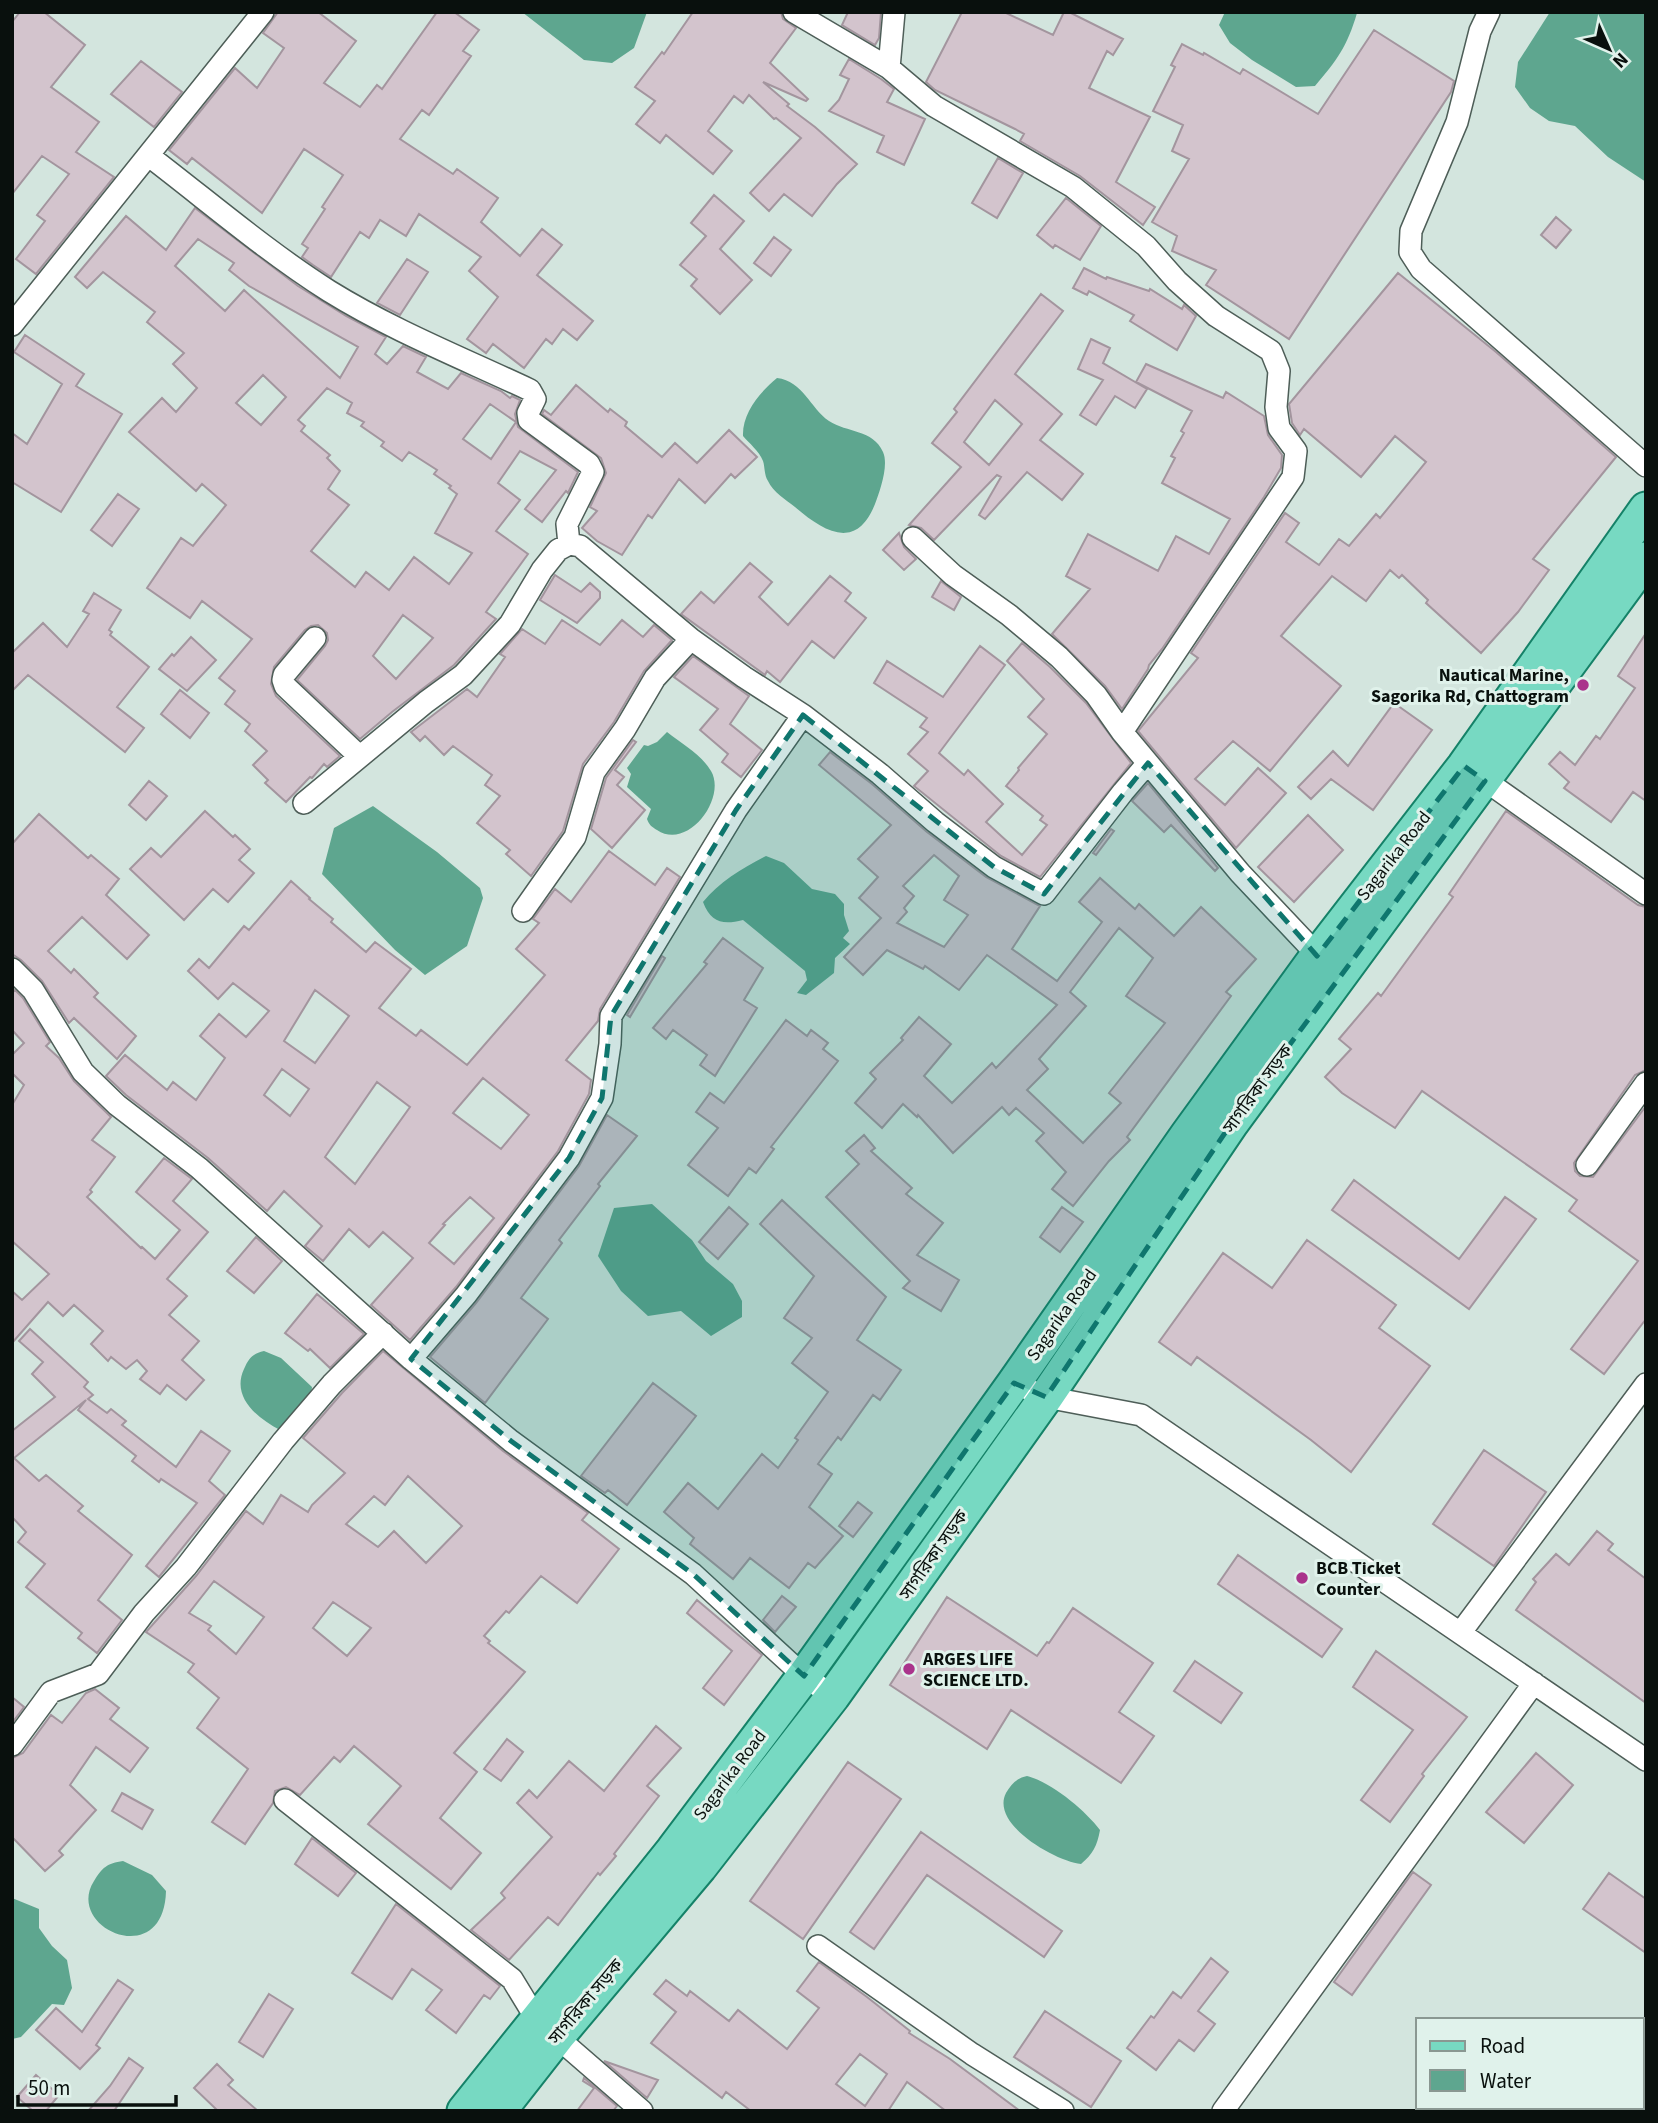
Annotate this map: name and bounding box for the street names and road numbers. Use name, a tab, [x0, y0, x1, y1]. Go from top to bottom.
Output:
street label: Sagarika Road	[1351, 806, 1437, 906]
street label: সাগরিকা সড়ক	[1217, 1039, 1299, 1139]
street label: Sagarika Road	[1021, 1264, 1103, 1366]
street label: সাগরিকা সড়ক	[893, 1505, 975, 1606]
street label: Sagarika Road	[688, 1725, 772, 1825]
street label: সাগরিকা সড়ক	[542, 1954, 629, 2051]

